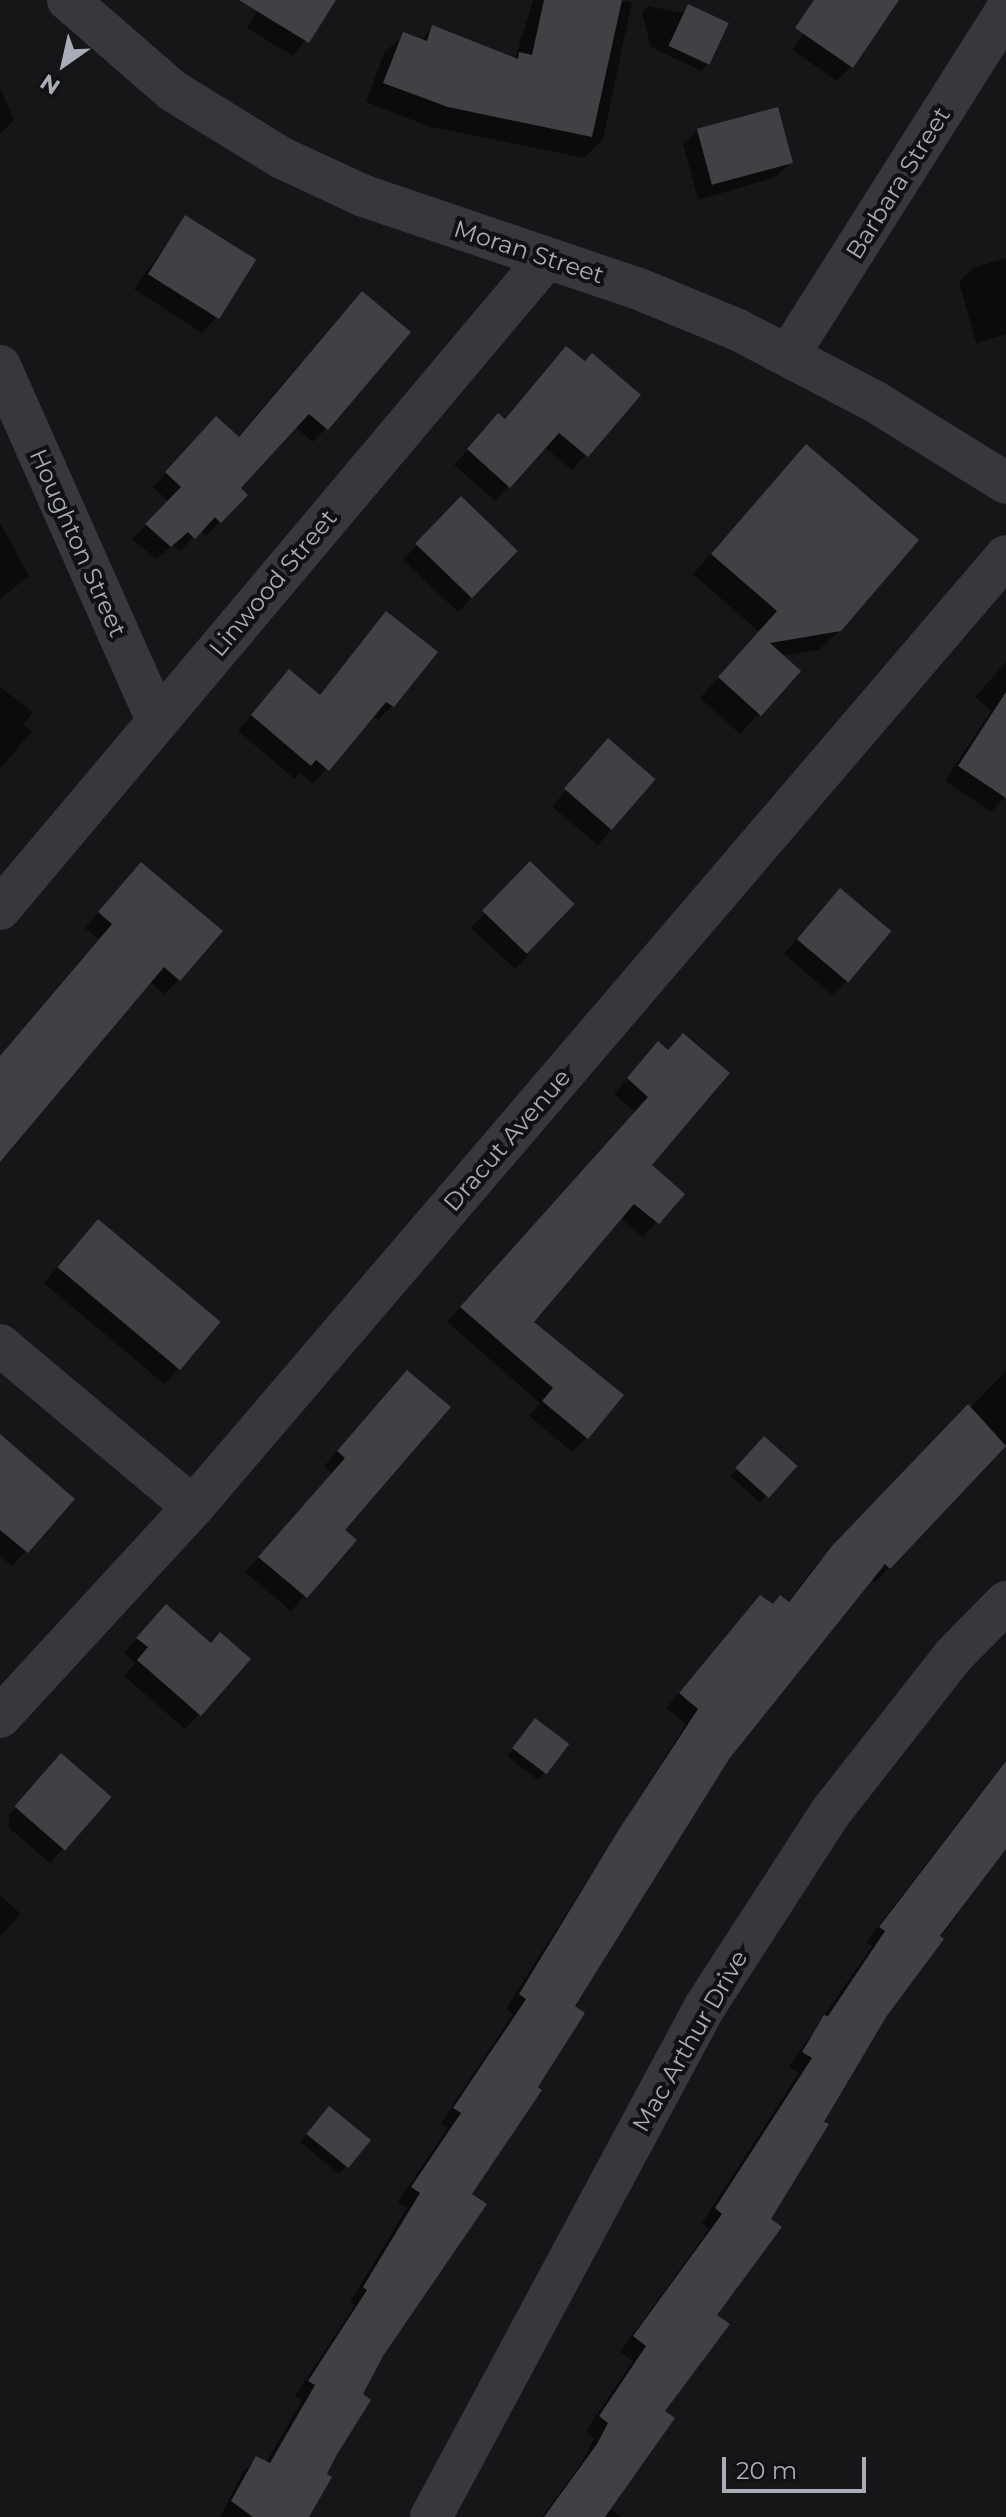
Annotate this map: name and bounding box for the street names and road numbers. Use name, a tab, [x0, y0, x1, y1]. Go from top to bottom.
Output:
street label: Barbara Street	[840, 102, 956, 264]
street label: Moran Street	[450, 214, 608, 290]
street label: Houghton Street	[24, 445, 132, 641]
street label: Linwood Street	[203, 504, 343, 662]
street label: Dracut Avenue	[437, 1063, 577, 1217]
street label: Mac Arthur Drive	[626, 1945, 754, 2137]

